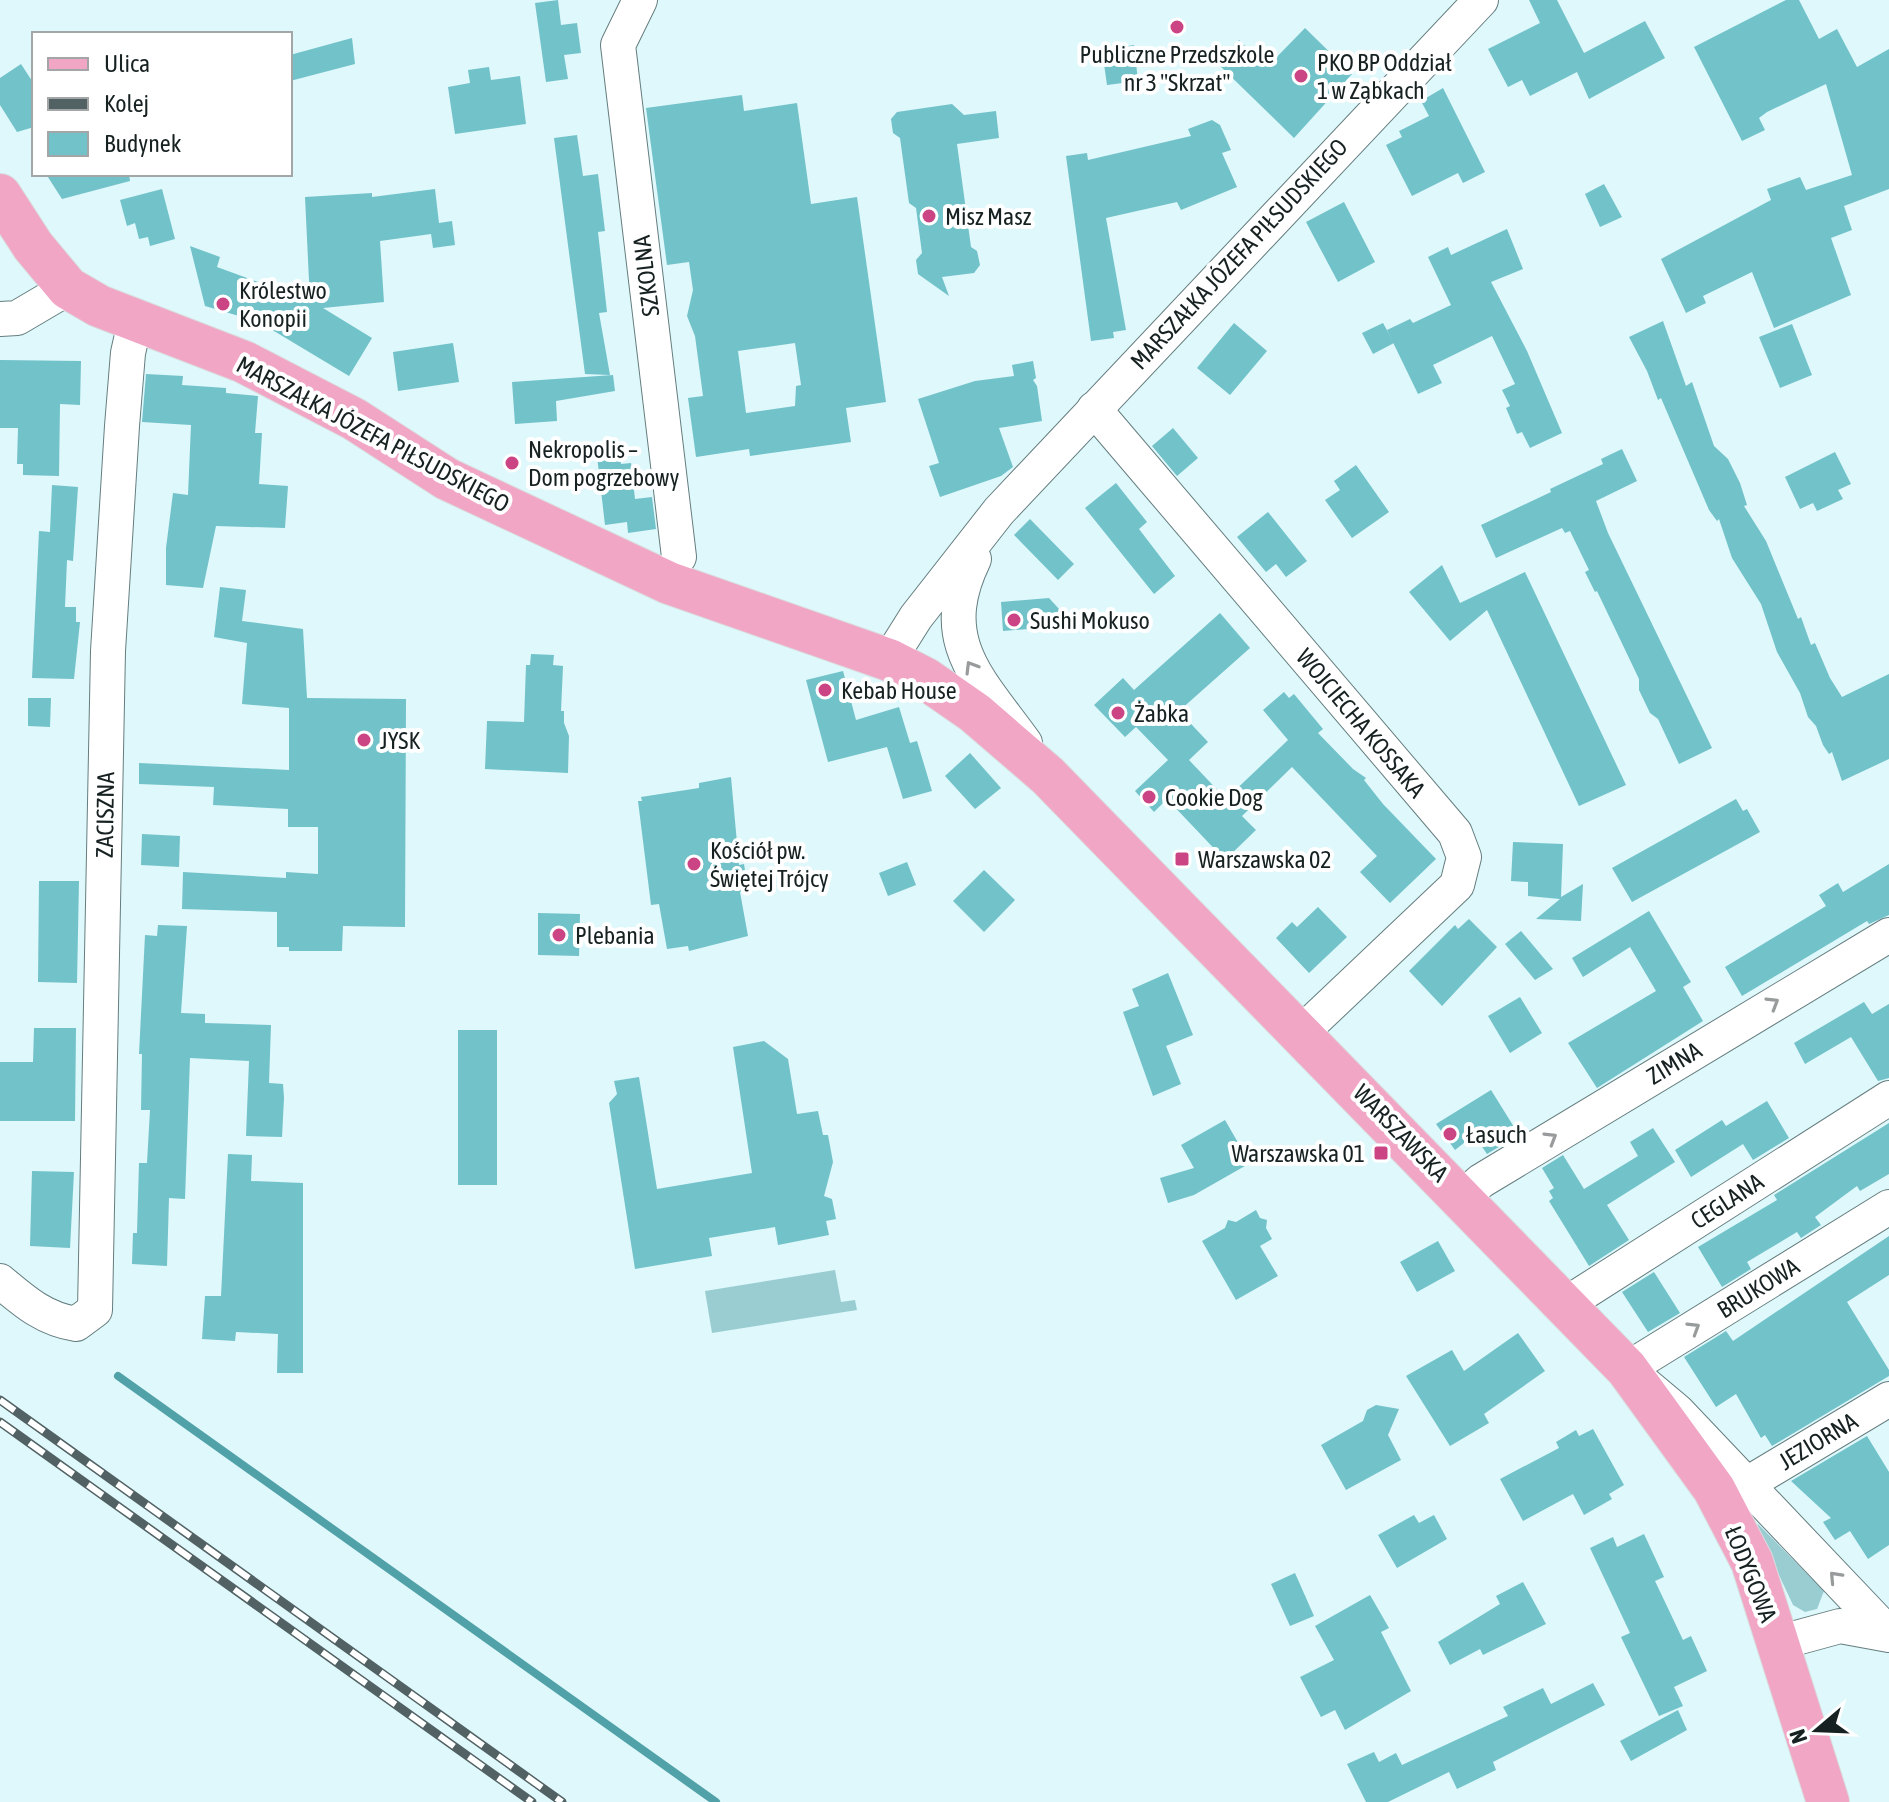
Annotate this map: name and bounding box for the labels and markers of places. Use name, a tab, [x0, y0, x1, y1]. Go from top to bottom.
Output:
marker: Publiczne Przedszkole nr 3 "Skrzat"	[1168, 18, 1186, 36]
place label: Publiczne Przedszkole nr 3 "Skrzat"	[1080, 41, 1274, 96]
place label: PKO BP Oddział 1 w Ząbkach	[1317, 49, 1453, 104]
marker: PKO BP Oddział 1 w Ząbkach	[1292, 67, 1310, 85]
place label: Misz Masz	[945, 203, 1032, 230]
marker: Misz Masz	[920, 207, 938, 225]
place label: Królestwo Konopii	[239, 277, 327, 332]
marker: Królestwo Konopii	[214, 295, 232, 313]
place label: Nekropolis – Dom pogrzebowy	[528, 436, 679, 491]
marker: Nekropolis – Dom pogrzebowy	[503, 454, 521, 472]
place label: Sushi Mokuso	[1030, 607, 1150, 634]
marker: Sushi Mokuso	[1005, 611, 1023, 629]
place label: Kebab House	[841, 677, 957, 704]
marker: Kebab House	[816, 681, 834, 699]
place label: Żabka	[1134, 700, 1189, 727]
marker: Żabka	[1109, 704, 1127, 722]
place label: JYSK	[380, 727, 420, 754]
marker: JYSK	[355, 731, 373, 749]
place label: Cookie Dog	[1165, 784, 1264, 811]
marker: Cookie Dog	[1140, 788, 1158, 806]
place label: Kościół pw. Świętej Trójcy	[710, 837, 829, 892]
place label: Warszawska 02	[1198, 846, 1332, 873]
marker: Warszawska 02	[1173, 850, 1191, 868]
marker: Kościół pw. Świętej Trójcy	[685, 855, 703, 873]
place label: Plebania	[575, 922, 655, 949]
marker: Plebania	[550, 926, 568, 944]
place label: Łasuch	[1466, 1121, 1527, 1148]
marker: Łasuch	[1441, 1125, 1459, 1143]
place label: Warszawska 01	[1231, 1140, 1365, 1167]
marker: Warszawska 01	[1372, 1144, 1390, 1162]

